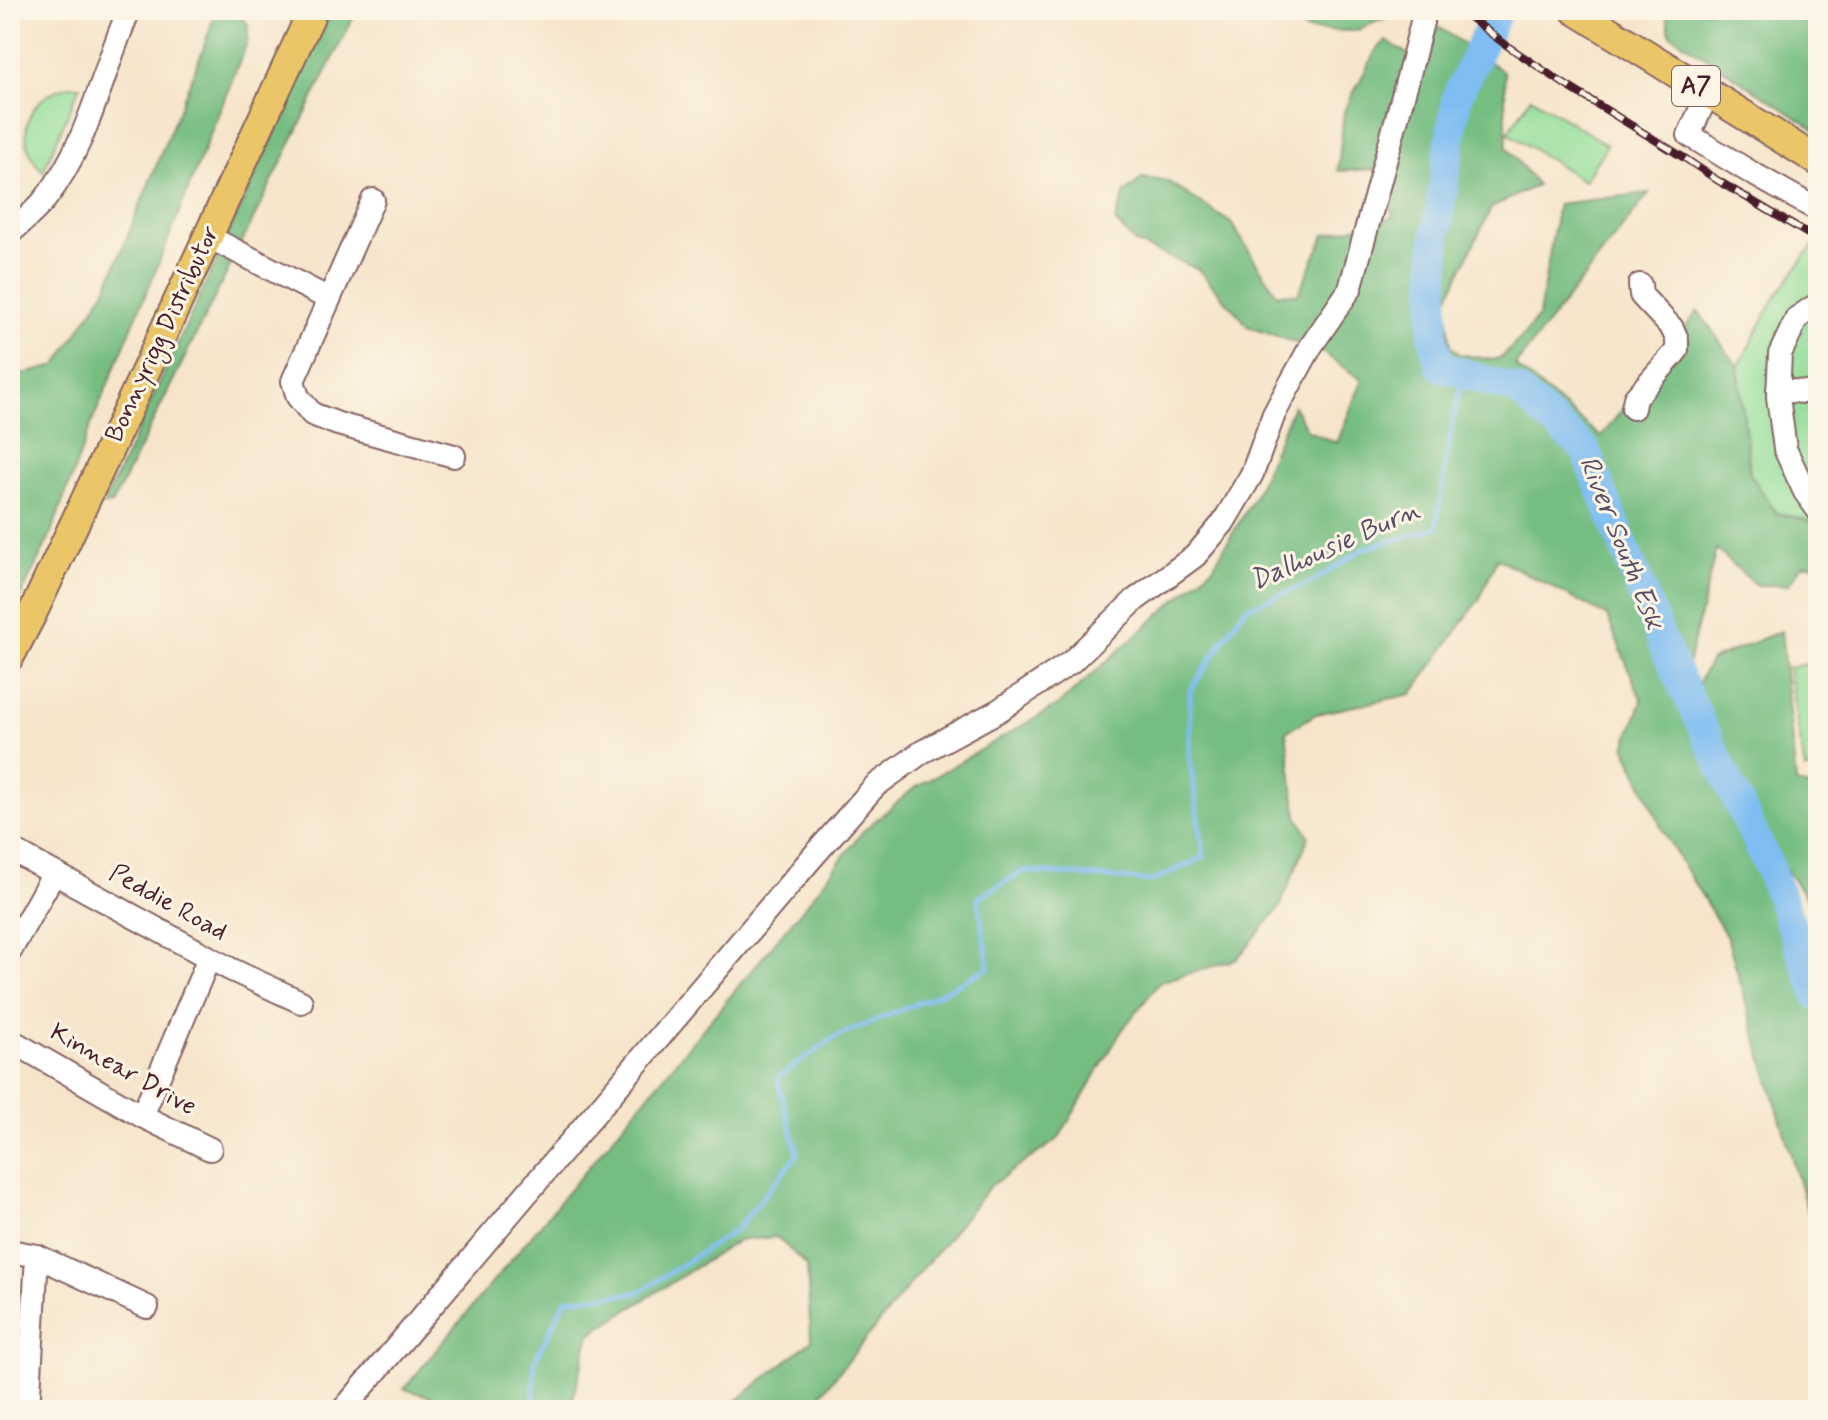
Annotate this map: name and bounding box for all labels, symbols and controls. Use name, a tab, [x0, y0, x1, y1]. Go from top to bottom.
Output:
road number: A7	[1672, 66, 1720, 106]
street label: Bonnyrigg Distributor	[98, 220, 230, 449]
water label: River South Esk	[1569, 451, 1673, 636]
water label: Dalhousie Burn	[1244, 492, 1426, 600]
street label: Peddie Road	[103, 857, 233, 949]
street label: Kinnear Drive	[44, 1016, 202, 1124]

